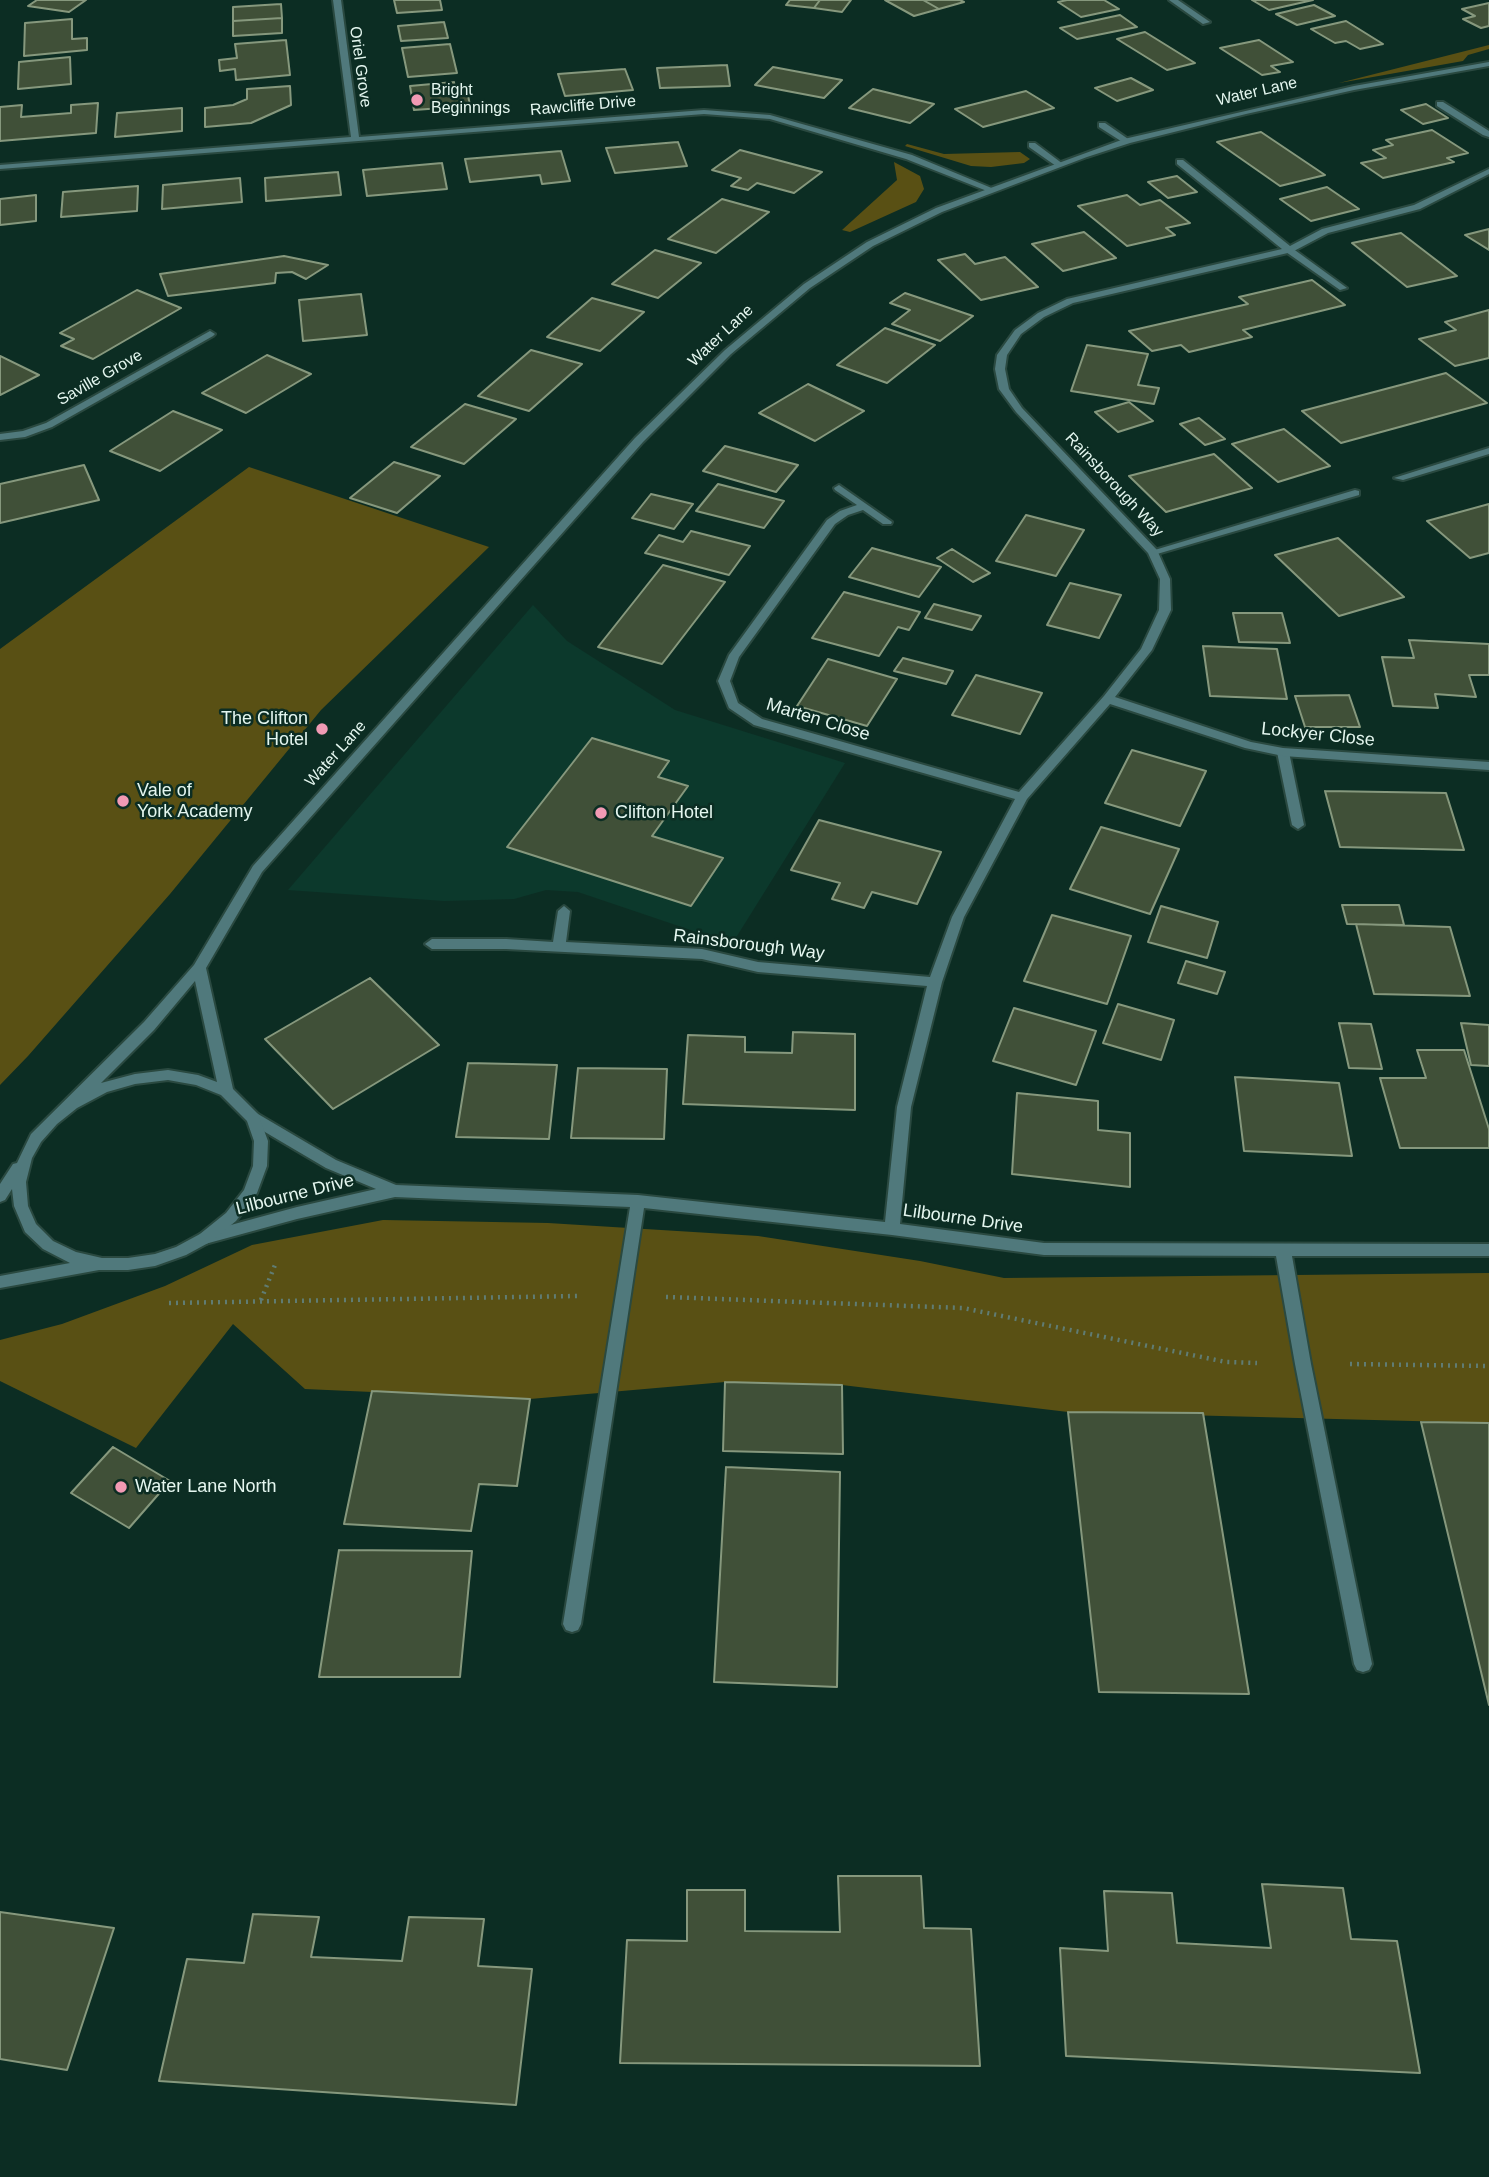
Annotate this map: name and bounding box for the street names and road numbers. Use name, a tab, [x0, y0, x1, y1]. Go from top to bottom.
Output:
street label: Oriel Grove	[345, 25, 375, 109]
street label: Water Lane	[1215, 73, 1299, 111]
street label: Rawcliffe Drive	[529, 92, 637, 120]
street label: Water Lane	[684, 301, 758, 371]
street label: Saville Grove	[54, 346, 146, 410]
street label: Rainsborough Way	[1061, 429, 1167, 541]
street label: Marten Close	[764, 694, 872, 746]
street label: Water Lane	[301, 717, 371, 791]
street label: Lockyer Close	[1260, 718, 1376, 752]
street label: Rainsborough Way	[672, 925, 826, 965]
street label: Lilbourne Drive	[234, 1170, 356, 1220]
street label: Lilbourne Drive	[902, 1200, 1024, 1238]

